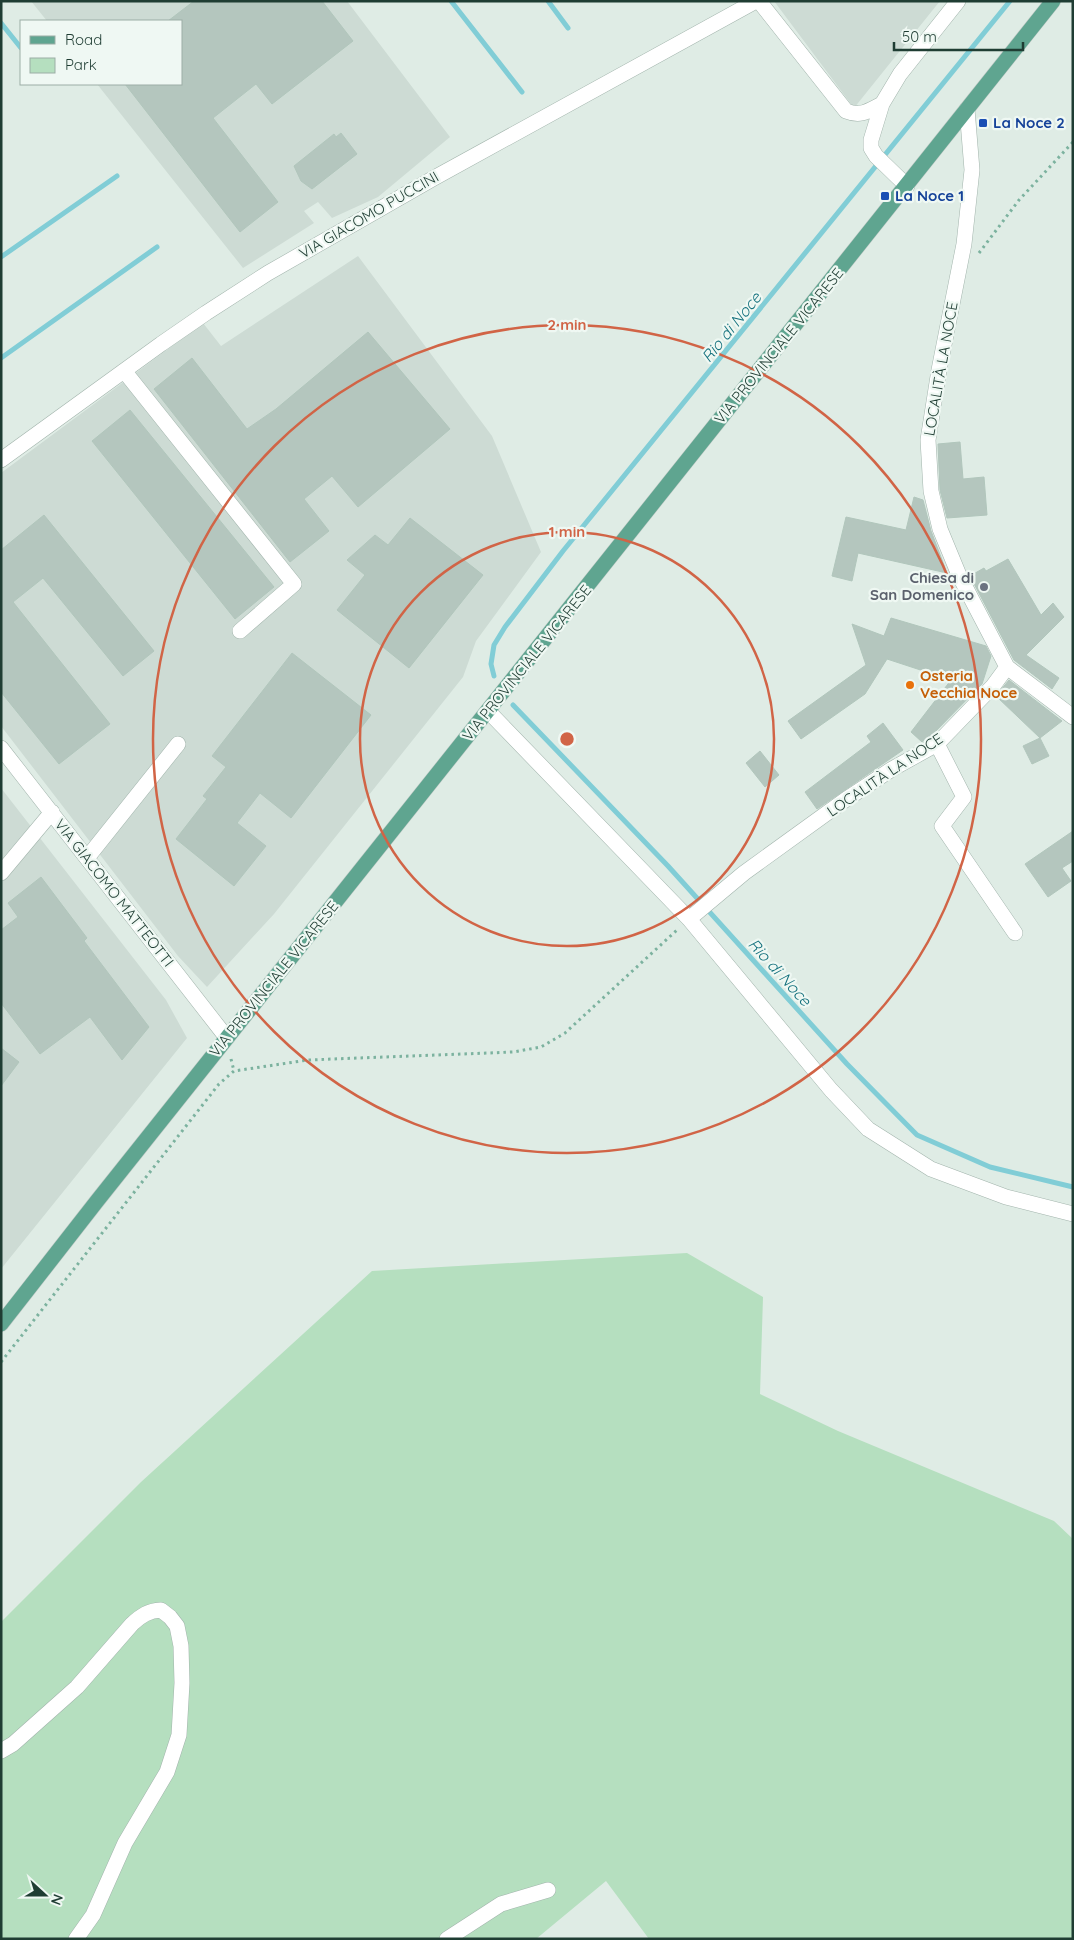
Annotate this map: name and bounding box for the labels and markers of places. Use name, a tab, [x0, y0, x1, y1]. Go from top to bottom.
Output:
place label: La Noce 2	[993, 113, 1065, 132]
marker: La Noce 2	[977, 117, 989, 129]
place label: La Noce 1	[895, 186, 964, 205]
marker: La Noce 1	[879, 190, 891, 202]
place label: Chiesa di San Domenico	[870, 568, 974, 604]
marker: Chiesa di San Domenico	[978, 581, 990, 593]
place label: Osteria Vecchia Noce	[920, 666, 1017, 702]
marker: Osteria Vecchia Noce	[904, 679, 916, 691]
centre of rings	[558, 730, 576, 748]

